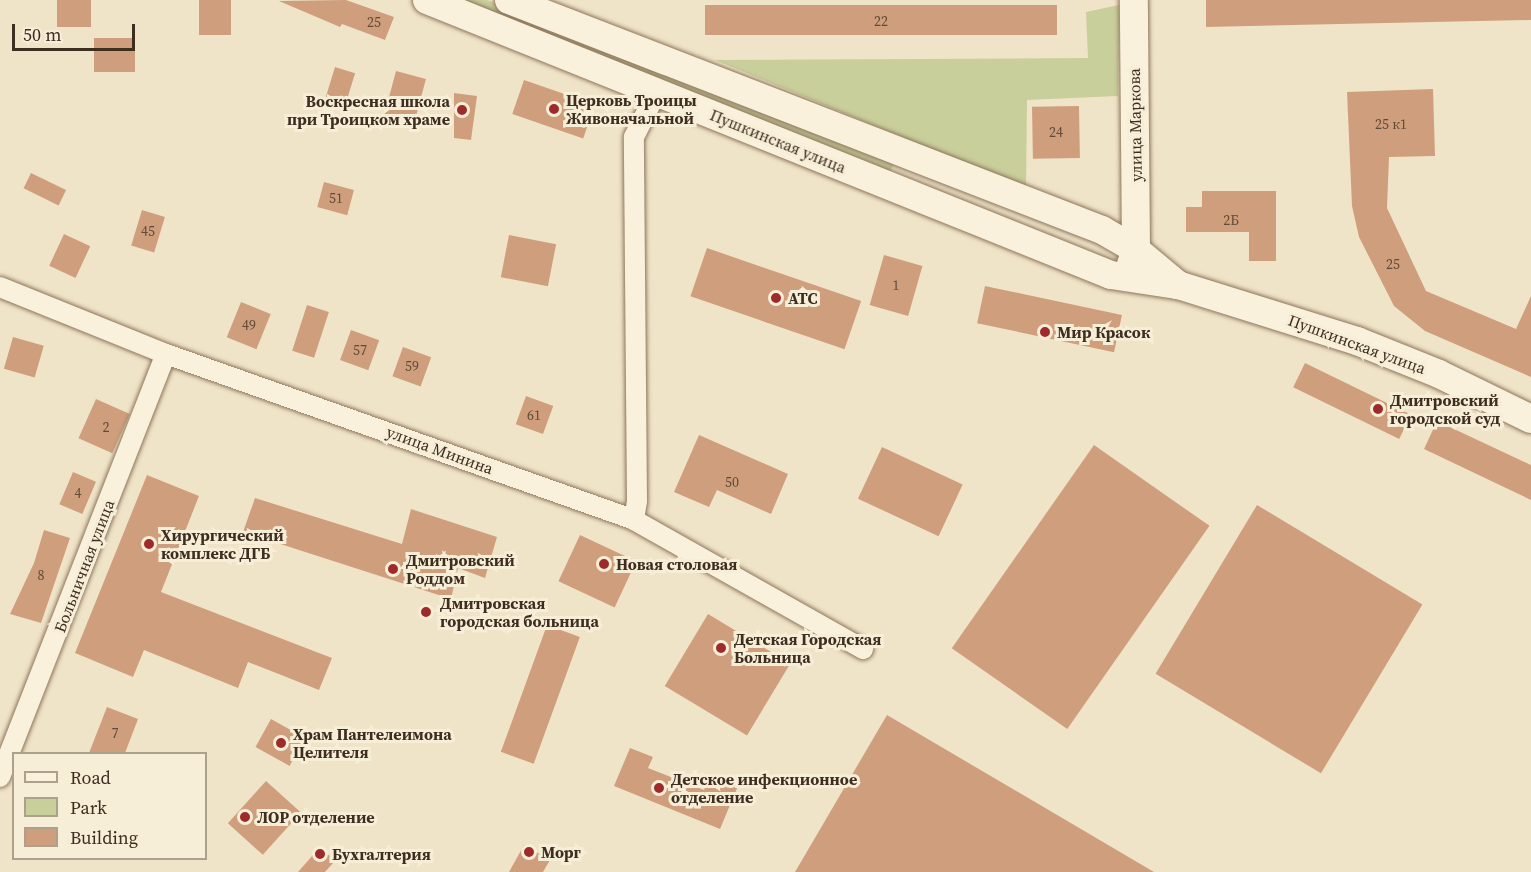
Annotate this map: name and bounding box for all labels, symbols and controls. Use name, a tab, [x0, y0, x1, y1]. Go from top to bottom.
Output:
scale bar	[15, 12, 138, 50]
house number: 22	[874, 13, 888, 29]
house number: 25	[367, 14, 381, 30]
text: 50 m	[23, 22, 61, 47]
street label: улица Маркова	[1124, 68, 1146, 182]
place label: Церковь Троицы Живоначальной	[566, 90, 697, 128]
place label: Воскресная школа при Троицком храме	[287, 91, 450, 129]
marker: Церковь Троицы Живоначальной	[547, 102, 561, 116]
marker: Воскресная школа при Троицком храме	[455, 103, 469, 117]
street label: Пушкинская улица	[707, 105, 849, 177]
house number: 25 к1	[1375, 116, 1407, 132]
house number: 24	[1049, 124, 1063, 140]
house number: 51	[329, 190, 343, 206]
house number: 2Б	[1223, 212, 1239, 228]
house number: 45	[141, 223, 155, 239]
house number: 25	[1386, 256, 1400, 272]
house number: 1	[893, 277, 899, 293]
place label: АТС	[788, 288, 817, 308]
marker: АТС	[769, 291, 783, 305]
street label: Пушкинская улица	[1286, 310, 1428, 378]
house number: 49	[242, 317, 256, 333]
place label: Мир Красок	[1057, 322, 1150, 342]
marker: Мир Красок	[1038, 325, 1052, 339]
house number: 57	[353, 342, 367, 358]
house number: 59	[405, 358, 419, 374]
place label: Дмитровский городской суд	[1390, 390, 1501, 428]
marker: Дмитровский городской суд	[1371, 402, 1385, 416]
house number: 61	[527, 407, 541, 423]
house number: 2	[103, 419, 109, 435]
street label: улица Минина	[384, 422, 496, 478]
house number: 50	[725, 474, 739, 490]
house number: 4	[75, 485, 81, 501]
street label: Больничная улица	[50, 497, 118, 635]
place label: Хирургический комплекс ДГБ	[161, 525, 284, 563]
marker: Хирургический комплекс ДГБ	[142, 537, 156, 551]
place label: Дмитровский Роддом	[406, 550, 515, 588]
place label: Новая столовая	[616, 554, 737, 574]
marker: Новая столовая	[597, 557, 611, 571]
marker: Дмитровский Роддом	[384, 560, 402, 578]
house number: 8	[38, 567, 44, 583]
place label: Дмитровская городская больница	[440, 593, 599, 631]
marker: Дмитровская городская больница	[417, 603, 435, 621]
place label: Детская Городская Больница	[734, 629, 881, 667]
marker: Детская Городская Больница	[712, 639, 730, 657]
place label: Храм Пантелеимона Целителя	[293, 724, 452, 762]
house number: 7	[112, 725, 118, 741]
marker: Храм Пантелеимона Целителя	[274, 736, 288, 750]
legend	[12, 752, 207, 860]
text: Road	[70, 765, 111, 790]
place label: Детское инфекционное отделение	[671, 769, 857, 807]
marker: Детское инфекционное отделение	[652, 781, 666, 795]
text: Park	[70, 795, 107, 820]
place label: ЛОР отделение	[257, 807, 375, 827]
marker: ЛОР отделение	[238, 810, 252, 824]
text: Building	[70, 825, 138, 850]
place label: Морг	[541, 842, 581, 862]
place label: Бухгалтерия	[332, 844, 431, 864]
marker: Морг	[522, 845, 536, 859]
marker: Бухгалтерия	[313, 847, 327, 861]

